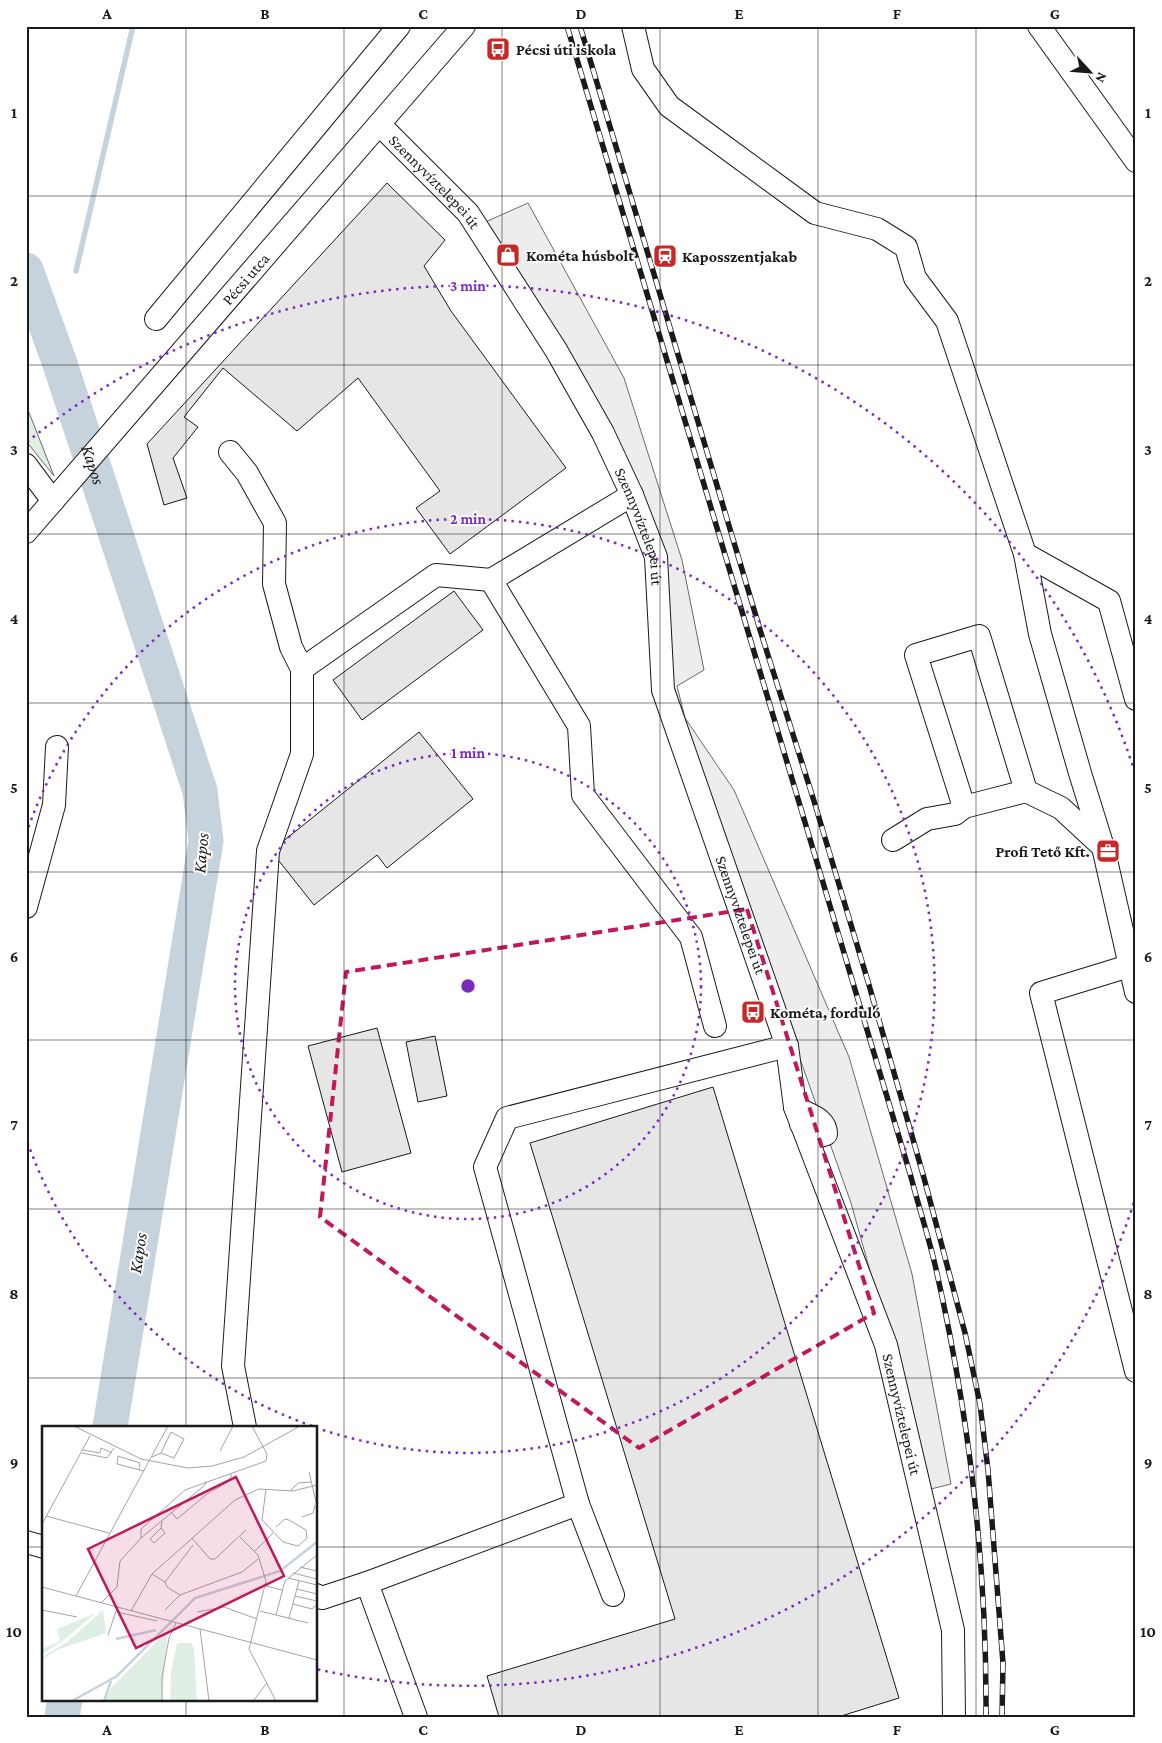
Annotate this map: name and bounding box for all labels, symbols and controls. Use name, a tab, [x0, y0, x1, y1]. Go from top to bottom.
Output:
text: A	[101, 5, 112, 22]
text: B	[260, 5, 270, 22]
text: C	[418, 5, 428, 22]
text: D	[575, 5, 587, 22]
text: E	[734, 5, 744, 22]
text: F	[893, 5, 902, 22]
text: G	[1050, 5, 1060, 22]
bus stop icon: Pécsi úti iskola	[485, 36, 511, 62]
place label: Pécsi úti iskola	[516, 41, 617, 58]
north arrow	[1064, 48, 1114, 98]
text: N	[1092, 70, 1111, 86]
text: 1	[11, 104, 17, 121]
text: 1	[1145, 104, 1151, 121]
street label: Szennyvíztelepei út	[386, 131, 485, 232]
shop icon: Kométa húsbolt	[495, 242, 521, 268]
station icon: Kaposszentjakab	[652, 243, 678, 269]
place label: Kométa húsbolt	[526, 247, 634, 264]
place label: Kaposszentjakab	[682, 248, 797, 266]
street label: Pécsi utca	[218, 249, 273, 308]
text: 2	[10, 272, 18, 289]
text: 2	[1144, 272, 1152, 289]
text: 3 min	[450, 278, 486, 294]
text: 3	[10, 441, 18, 458]
text: 3	[1144, 441, 1152, 458]
water label: Kapos	[77, 442, 109, 488]
street label: Szennyvíztelepei út	[612, 465, 666, 587]
text: 2 min	[450, 511, 486, 527]
text: 4	[10, 610, 19, 627]
text: 4	[1144, 610, 1153, 627]
text: 1 min	[451, 745, 485, 761]
text: 5	[10, 779, 18, 796]
text: 5	[1144, 779, 1152, 796]
water label: Kapos	[189, 832, 213, 874]
office icon: Profi Tető Kft.	[1095, 838, 1121, 864]
place label: Profi Tető Kft.	[995, 843, 1090, 860]
street label: Szennyvíztelepei út	[713, 854, 770, 977]
text: 6	[10, 948, 18, 965]
text: 6	[1144, 948, 1152, 965]
centre of rings	[459, 977, 477, 995]
bus stop icon: Kométa, forduló	[740, 999, 766, 1025]
place label: Kométa, forduló	[770, 1004, 880, 1021]
text: 7	[10, 1116, 18, 1133]
text: 7	[1144, 1116, 1152, 1133]
water label: Kapos	[125, 1231, 151, 1275]
text: 8	[9, 1285, 19, 1302]
text: 8	[1143, 1285, 1153, 1302]
street label: Szennyvíztelepei út	[880, 1352, 925, 1477]
inset map	[42, 1426, 318, 1700]
text: 9	[10, 1454, 18, 1471]
text: 9	[1144, 1454, 1152, 1471]
text: 10	[6, 1623, 22, 1640]
text: 10	[1140, 1623, 1156, 1640]
text: A	[101, 1721, 112, 1738]
text: B	[260, 1721, 270, 1738]
text: C	[418, 1721, 428, 1738]
text: D	[575, 1721, 587, 1738]
text: E	[734, 1721, 744, 1738]
text: F	[893, 1721, 902, 1738]
text: G	[1050, 1721, 1060, 1738]

